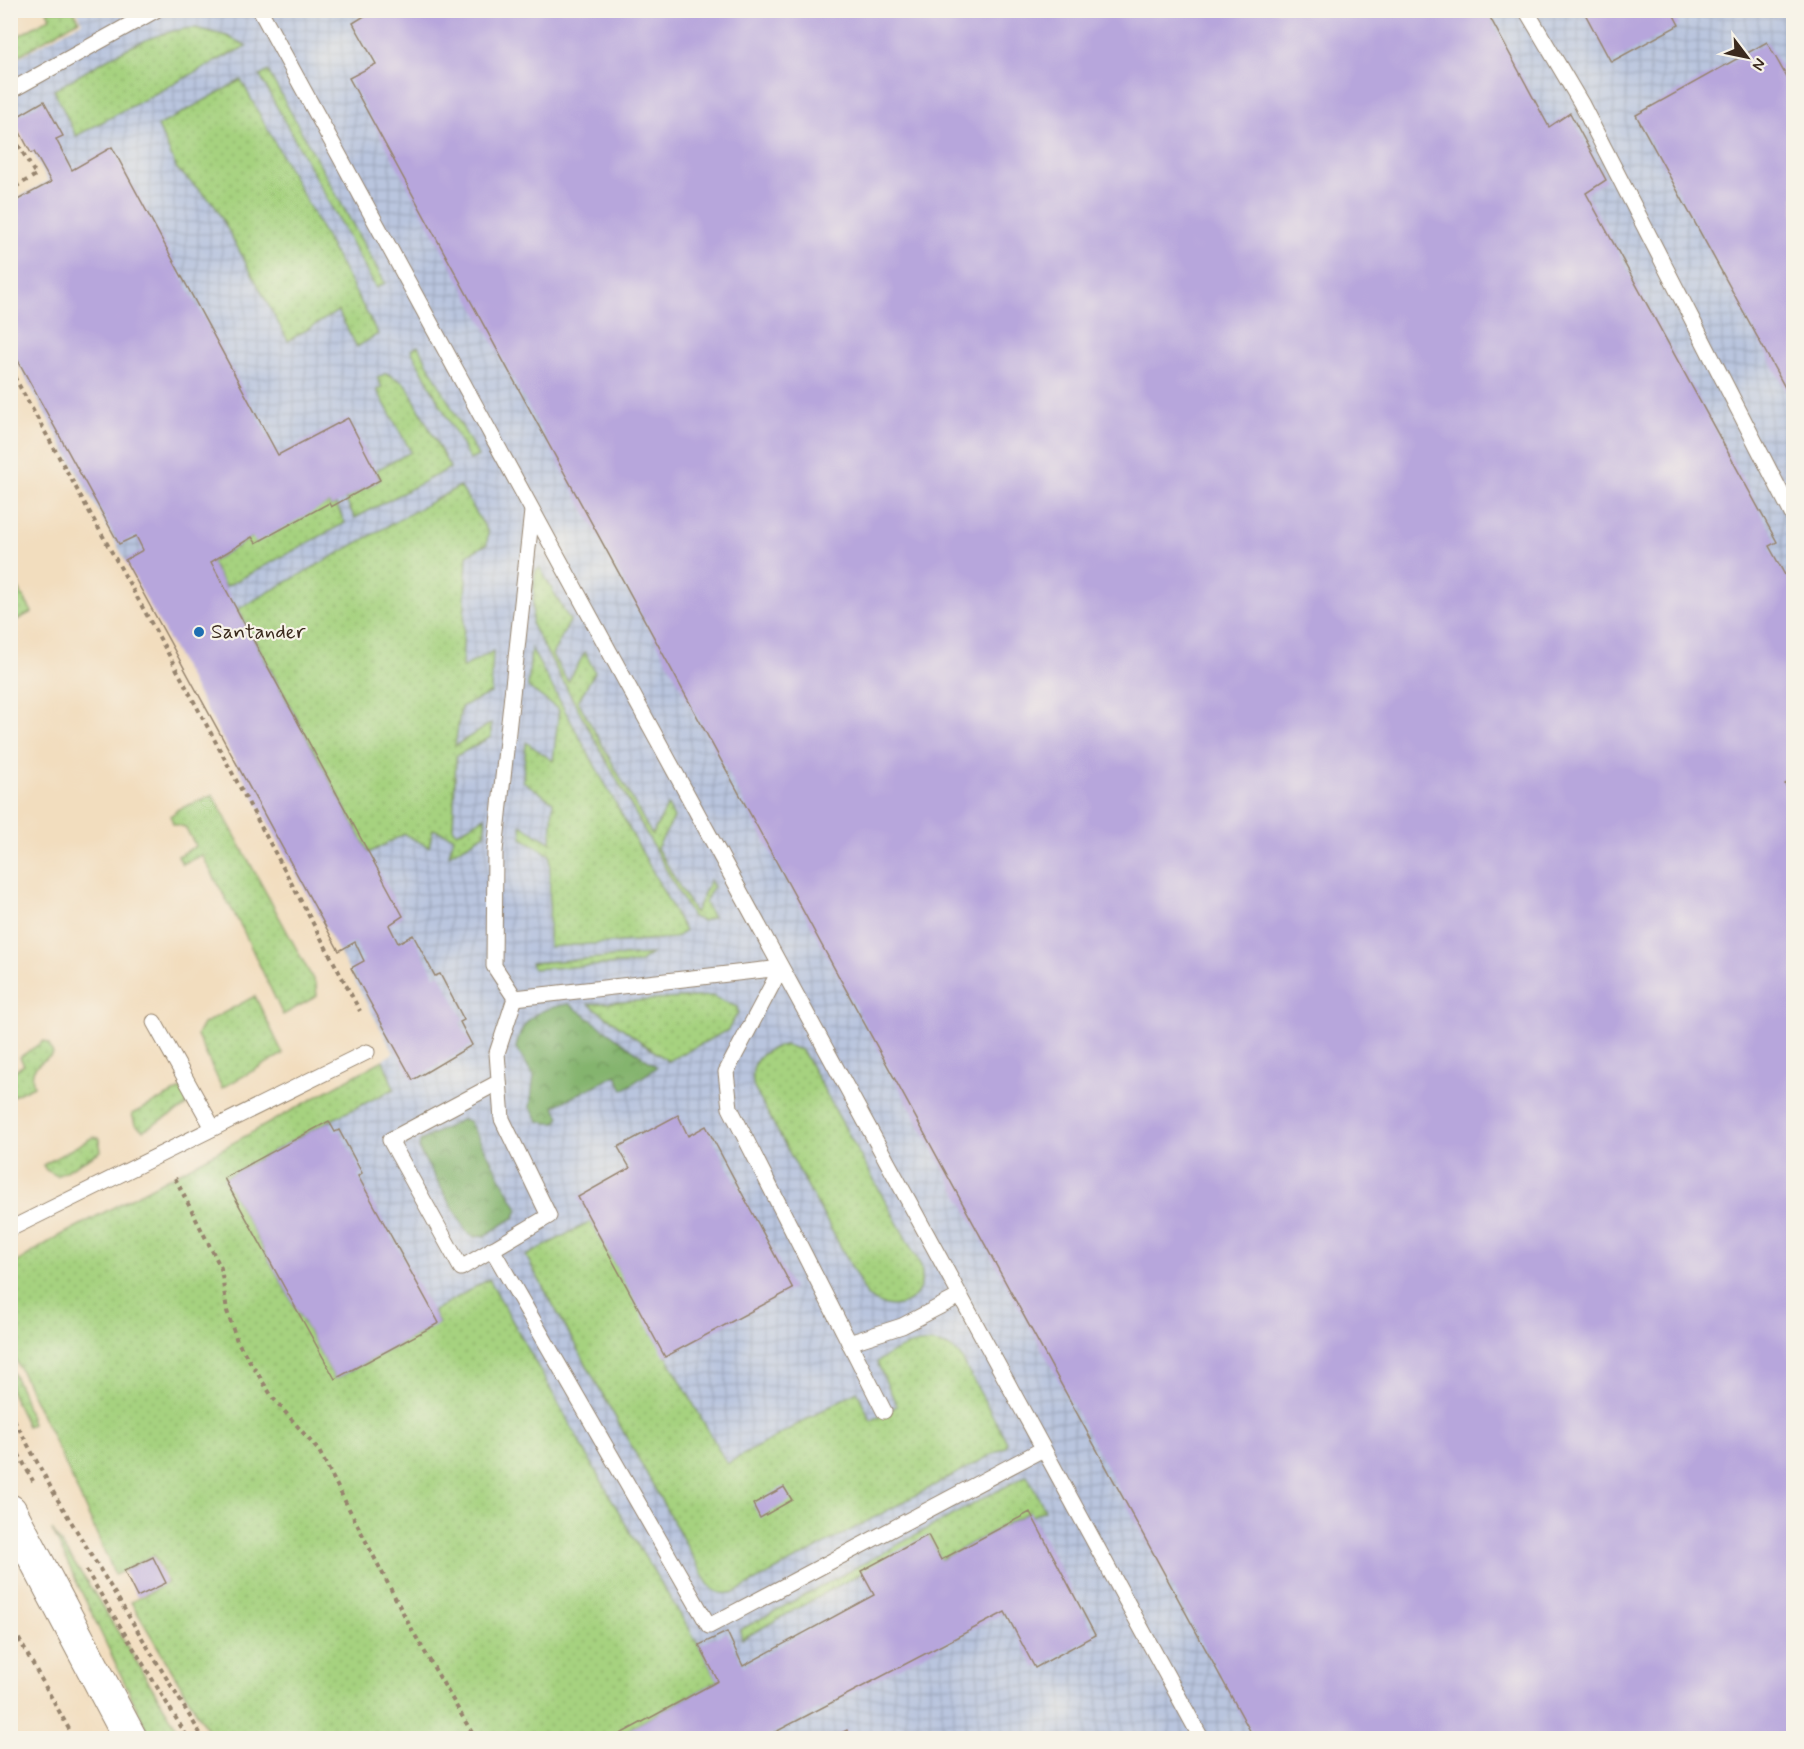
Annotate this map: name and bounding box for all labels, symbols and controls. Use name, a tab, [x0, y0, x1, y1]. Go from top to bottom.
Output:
north arrow	[1717, 27, 1777, 87]
text: N	[1747, 54, 1770, 74]
place label: Santander	[211, 618, 306, 646]
marker: Santander	[192, 625, 206, 639]

